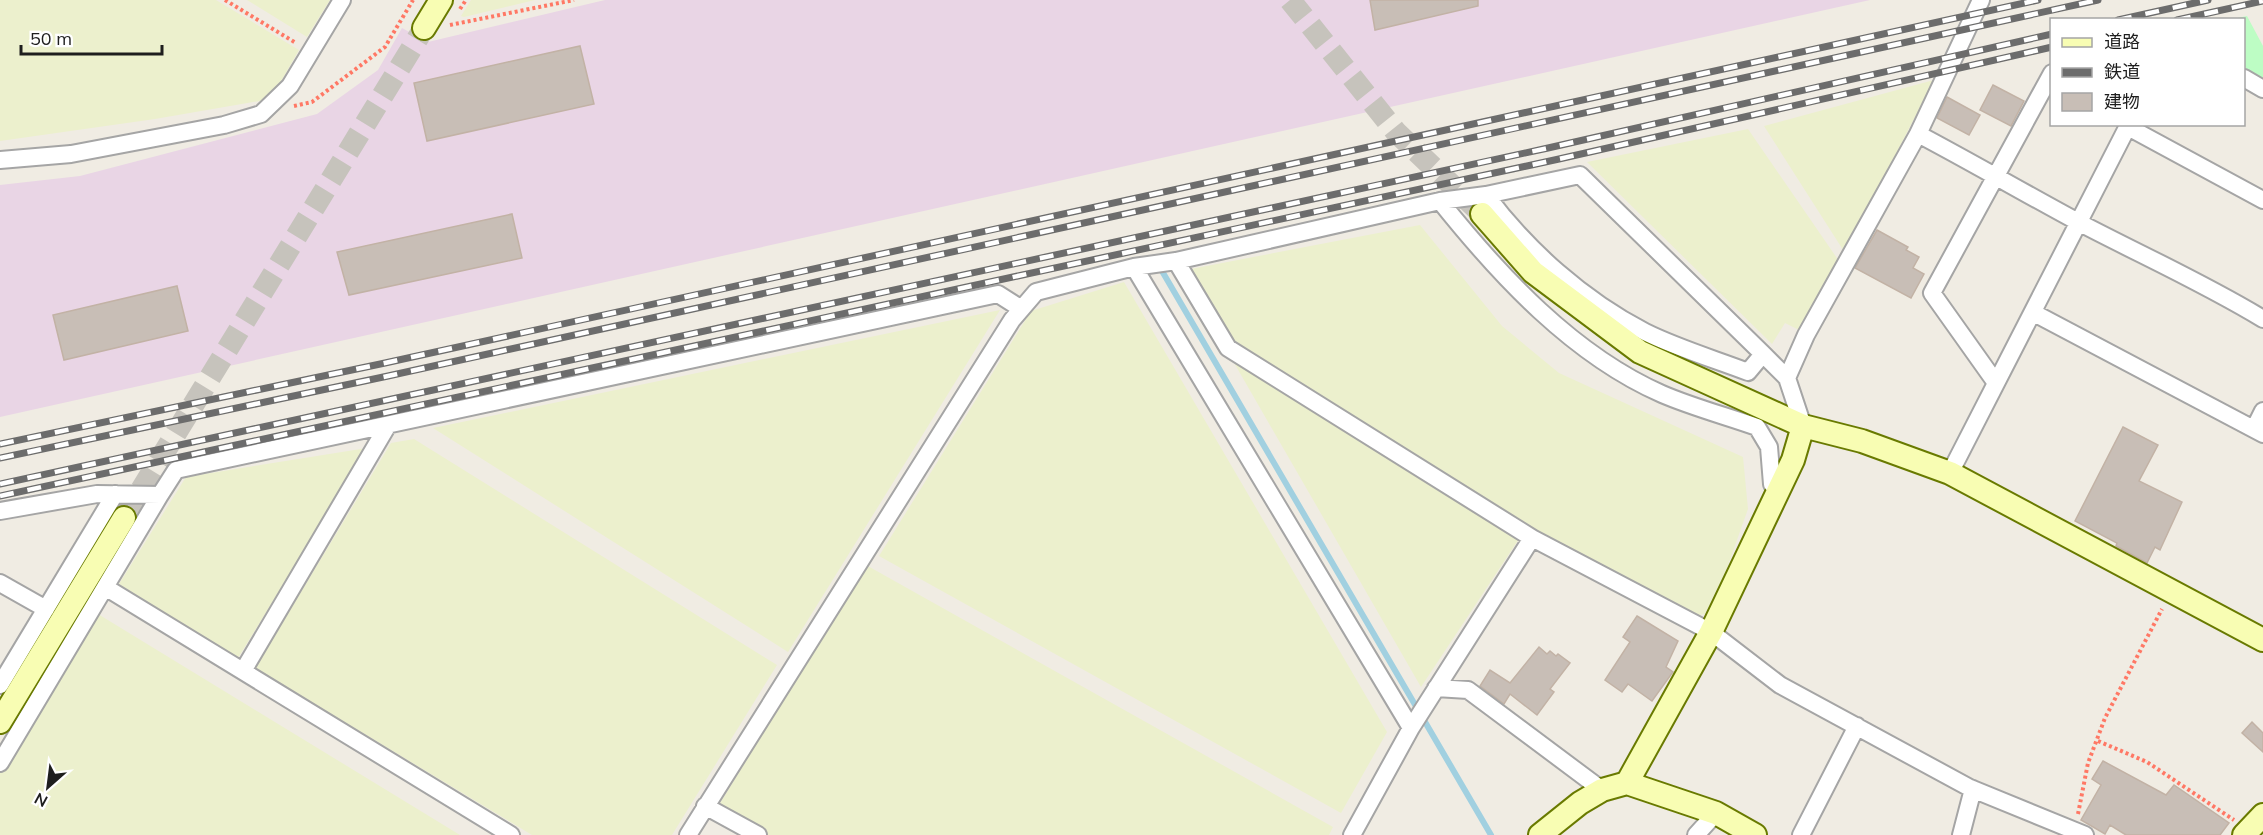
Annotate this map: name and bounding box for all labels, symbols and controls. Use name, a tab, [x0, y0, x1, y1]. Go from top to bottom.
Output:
scale bar	[21, 18, 162, 56]
legend	[2050, 18, 2245, 126]
text: 50 m	[30, 27, 72, 50]
text: 道路	[2104, 30, 2140, 53]
text: 鉄道	[2104, 60, 2140, 83]
text: 建物	[2104, 90, 2140, 113]
north arrow	[18, 757, 78, 817]
text: N	[31, 789, 51, 812]

